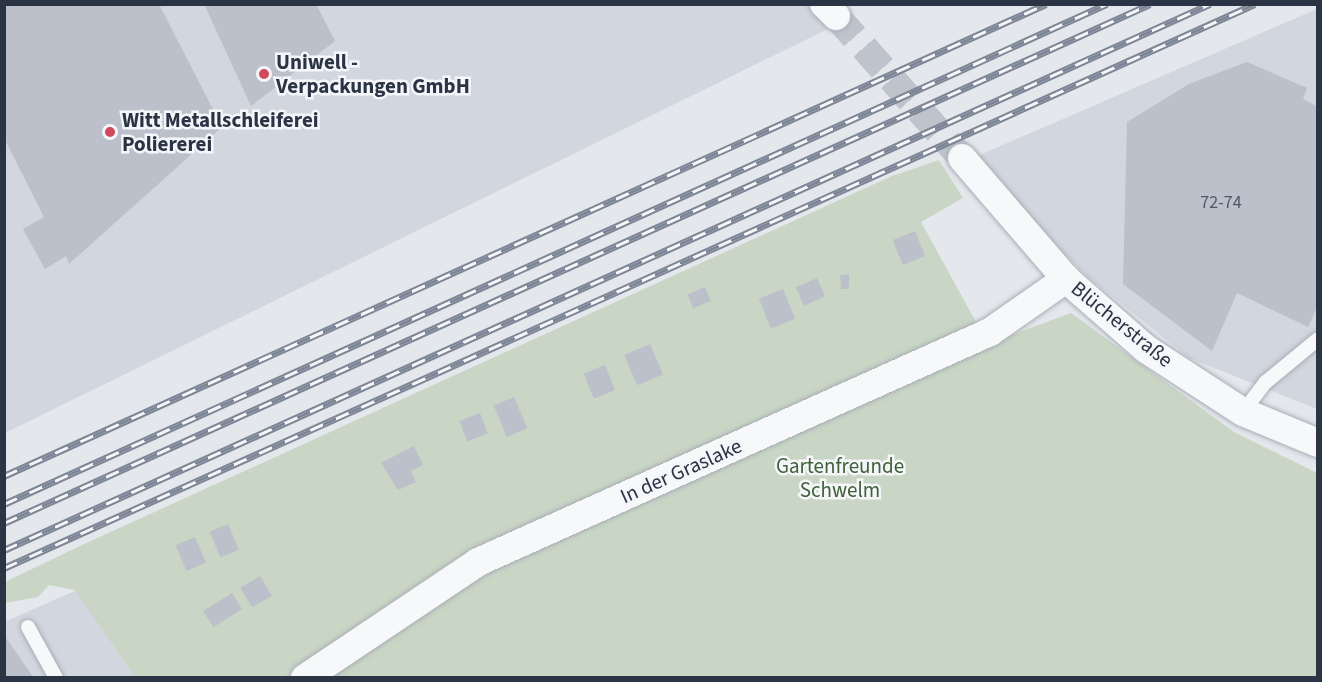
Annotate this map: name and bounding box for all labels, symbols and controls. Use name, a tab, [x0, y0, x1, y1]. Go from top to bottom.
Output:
place label: Uniwell - Verpackungen GmbH	[276, 49, 470, 99]
marker: Uniwell - Verpackungen GmbH	[257, 67, 271, 81]
place label: Witt Metallschleiferei Poliererei	[122, 107, 319, 157]
marker: Witt Metallschleiferei Poliererei	[103, 125, 117, 139]
house number: 72-74	[1200, 192, 1242, 214]
street label: Blücherstraße	[1066, 275, 1178, 373]
street label: In der Graslake	[616, 433, 746, 509]
park label: Gartenfreunde Schwelm	[776, 453, 904, 503]

